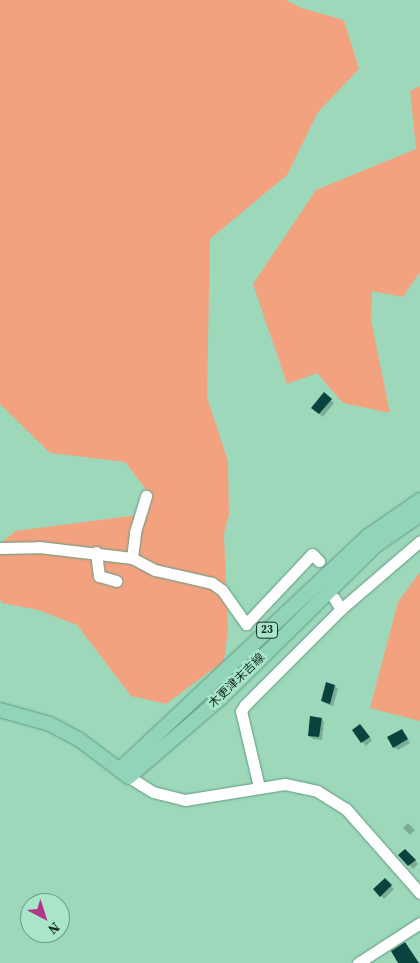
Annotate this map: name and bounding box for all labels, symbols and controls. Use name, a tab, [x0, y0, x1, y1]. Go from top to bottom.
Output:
road number: 23	[256, 622, 278, 638]
street label: 木更津末吉線	[206, 651, 268, 711]
north arrow	[20, 893, 70, 943]
text: N	[44, 918, 64, 940]

